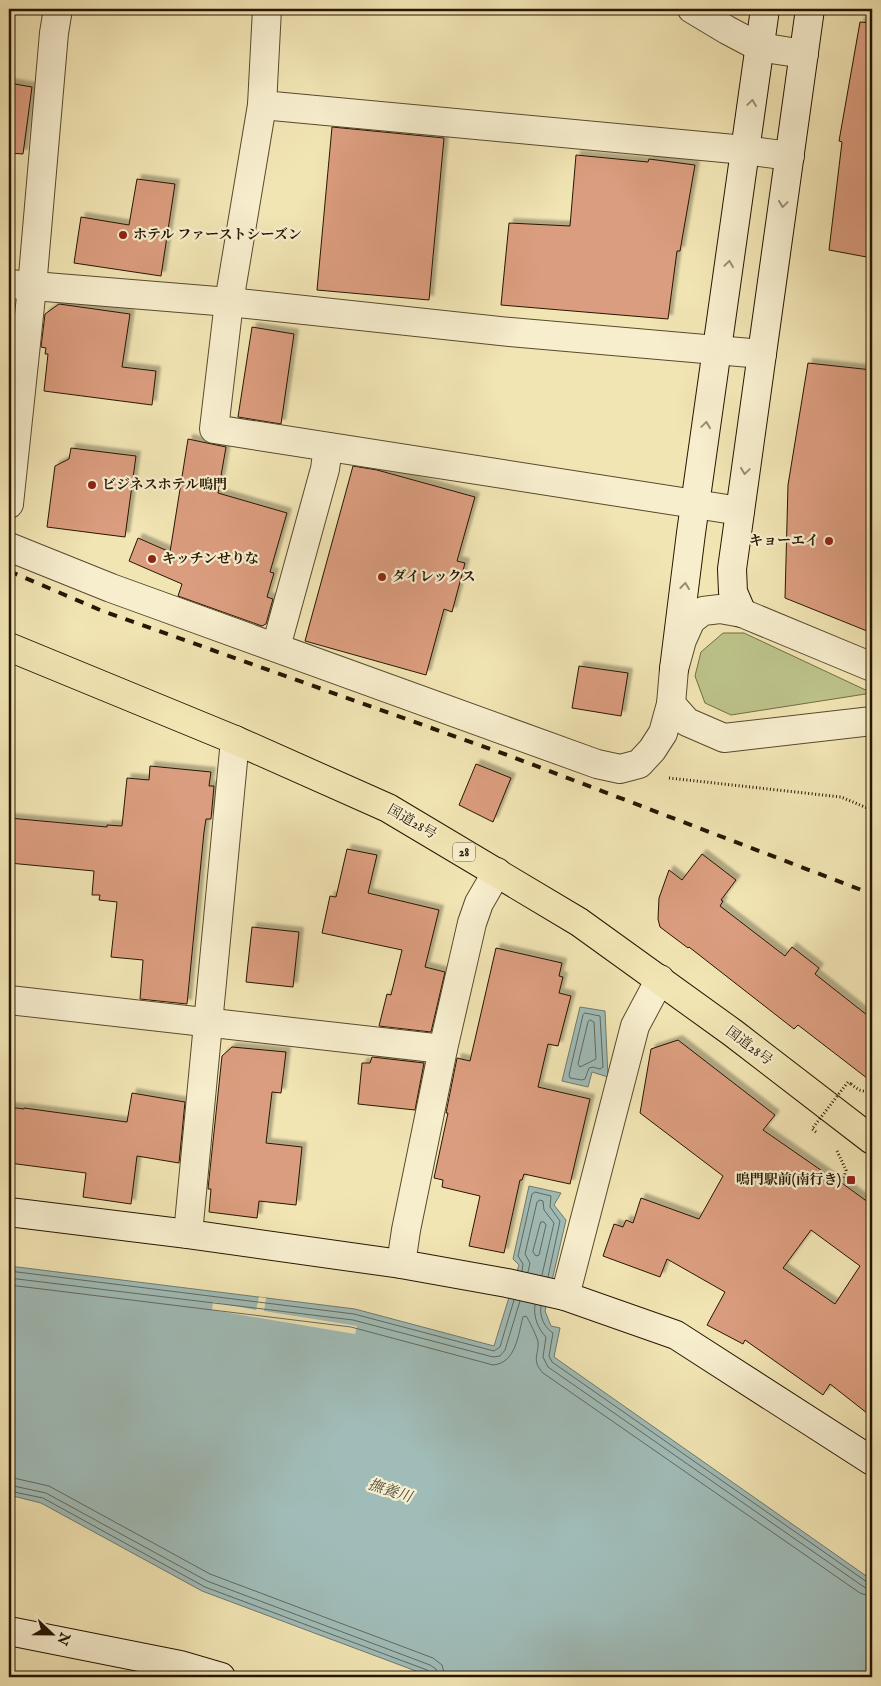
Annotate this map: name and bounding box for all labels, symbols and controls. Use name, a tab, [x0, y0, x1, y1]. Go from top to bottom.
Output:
one-way arrow	[746, 99, 756, 108]
one-way arrow	[778, 201, 789, 209]
place label: ホテル ファーストシーズン	[133, 226, 302, 244]
marker: ホテル ファーストシーズン	[117, 229, 129, 241]
one-way arrow	[723, 260, 734, 268]
one-way arrow	[701, 421, 711, 429]
one-way arrow	[741, 467, 751, 476]
place label: ビジネスホテル鳴門	[102, 476, 227, 494]
marker: ビジネスホテル鳴門	[86, 479, 98, 491]
place label: キョーエイ	[749, 532, 819, 550]
marker: キョーエイ	[823, 535, 835, 547]
place label: キッチンせりな	[162, 550, 259, 568]
marker: キッチンせりな	[146, 553, 158, 565]
place label: ダイレックス	[392, 568, 475, 586]
marker: ダイレックス	[376, 571, 388, 583]
one-way arrow	[679, 582, 690, 590]
street label: 国道28号	[384, 801, 440, 843]
road number: 28	[453, 842, 475, 862]
street label: 国道28号	[722, 1023, 776, 1069]
place label: 鳴門駅前(南行き)	[736, 1171, 841, 1189]
marker: 鳴門駅前(南行き)	[845, 1174, 857, 1186]
water label: 撫養川	[366, 1475, 416, 1508]
north arrow	[28, 1608, 78, 1658]
text: N	[53, 1629, 74, 1647]

